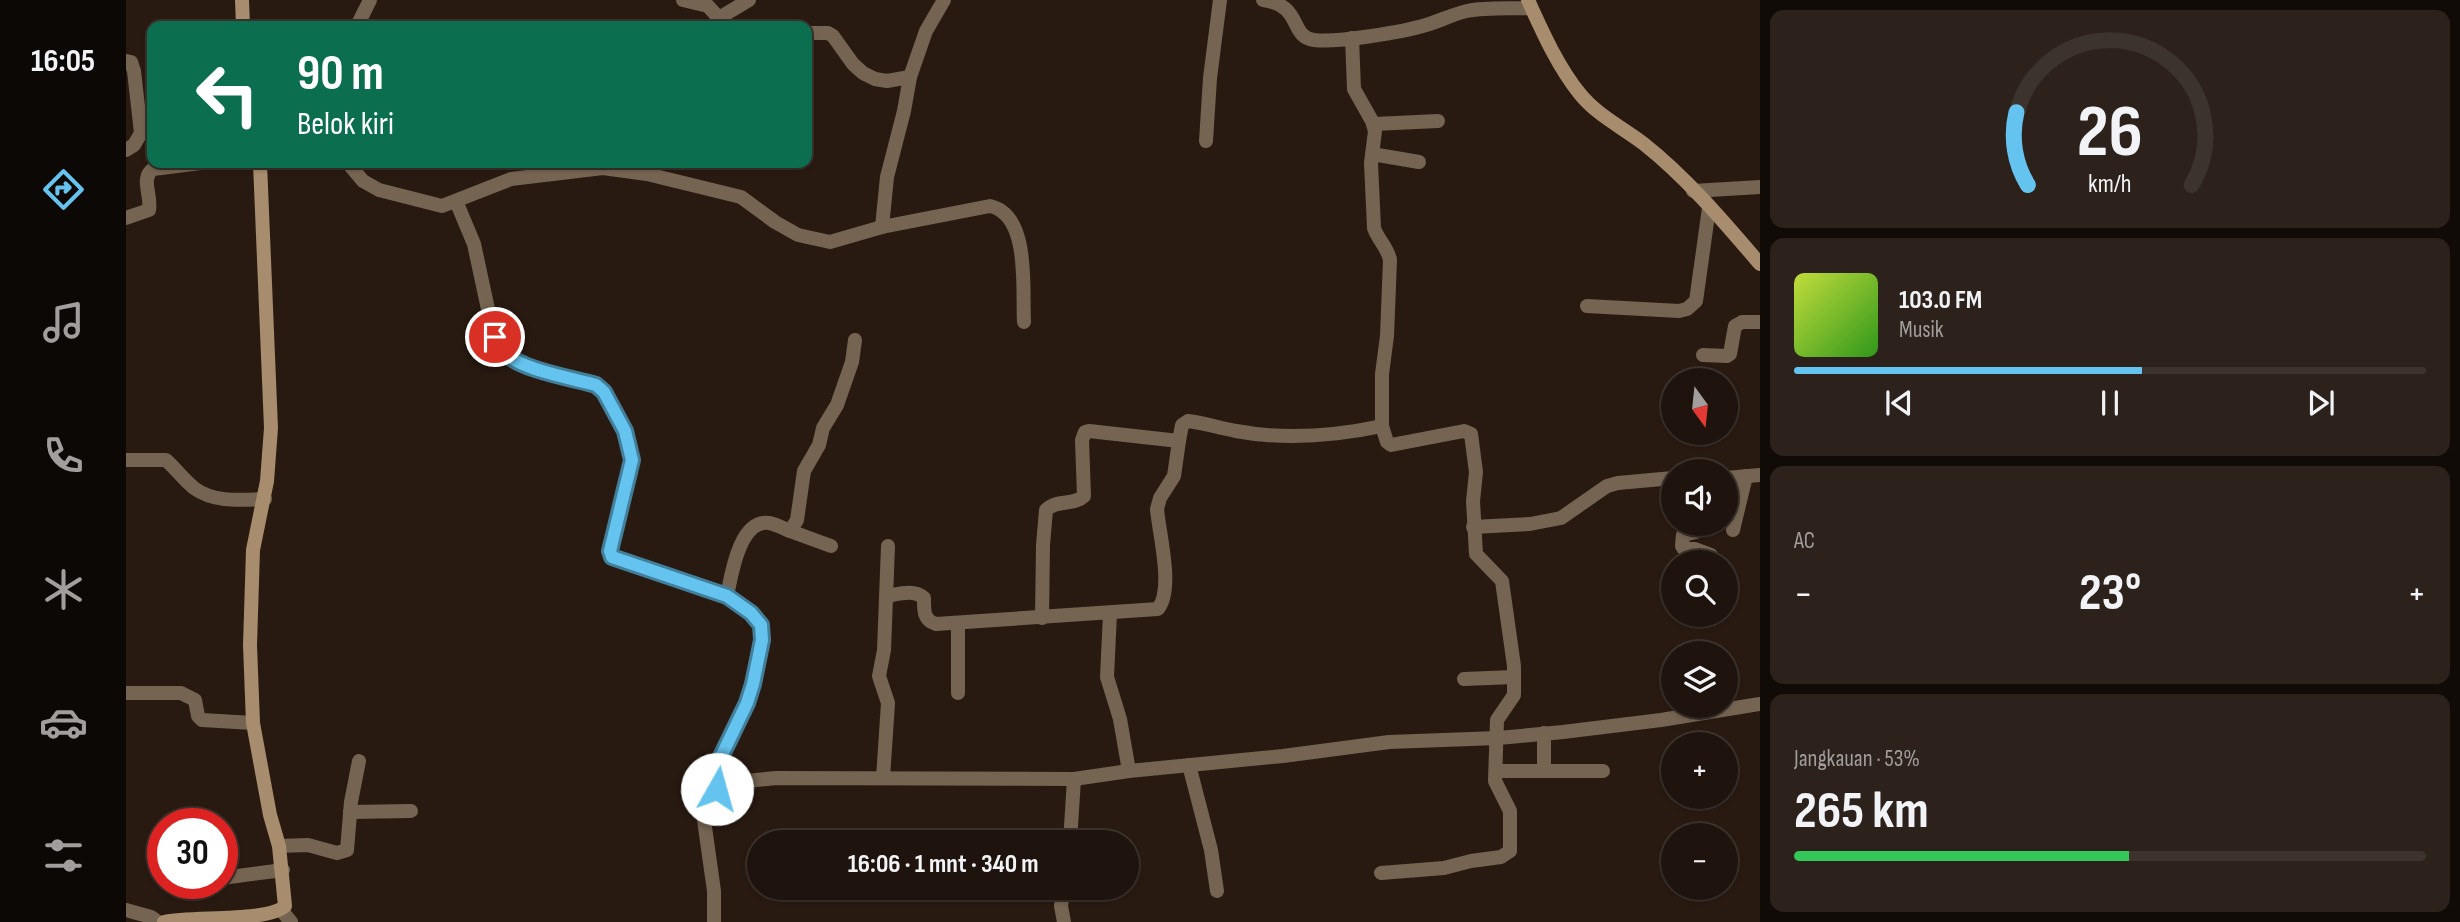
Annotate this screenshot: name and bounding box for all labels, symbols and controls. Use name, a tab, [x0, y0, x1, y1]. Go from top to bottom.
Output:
text: 16:05	[31, 42, 95, 81]
text: 90 m	[297, 45, 384, 104]
icon: left	[182, 49, 273, 140]
text: 26	[2077, 89, 2143, 177]
text: Belok kiri	[297, 105, 394, 144]
icon: directions	[39, 165, 88, 214]
text: km/h	[2088, 169, 2132, 200]
text: 103.0 FM	[1899, 285, 1982, 316]
icon: music	[39, 298, 88, 347]
pin	[465, 307, 525, 367]
text: Musik	[1899, 316, 1944, 344]
icon: arrive	[476, 318, 514, 356]
north arrow	[1661, 368, 1738, 444]
map controls	[1661, 368, 1738, 900]
icon: previous	[1880, 384, 1918, 422]
icon: pause	[2091, 384, 2129, 422]
icon: next	[2302, 384, 2340, 422]
icon: phone	[39, 431, 88, 480]
button: sound	[1661, 459, 1738, 536]
text: AC	[1794, 527, 1815, 555]
button: search	[1661, 550, 1738, 627]
text: 23°	[2079, 562, 2141, 625]
icon: climate	[39, 565, 88, 614]
text: −	[1794, 572, 1813, 617]
text: +	[2407, 572, 2426, 617]
button: layers	[1661, 641, 1738, 718]
icon: car	[39, 698, 88, 747]
button: +	[1661, 732, 1738, 809]
text: Jangkauan · 53%	[1794, 745, 1920, 773]
position arrow	[680, 752, 754, 826]
text: 265 km	[1794, 780, 1929, 843]
speed limit sign: 30	[147, 808, 238, 899]
button: −	[1661, 823, 1738, 900]
icon: filters	[39, 831, 88, 880]
text: 16:06 · 1 mnt · 340 m	[848, 849, 1038, 880]

